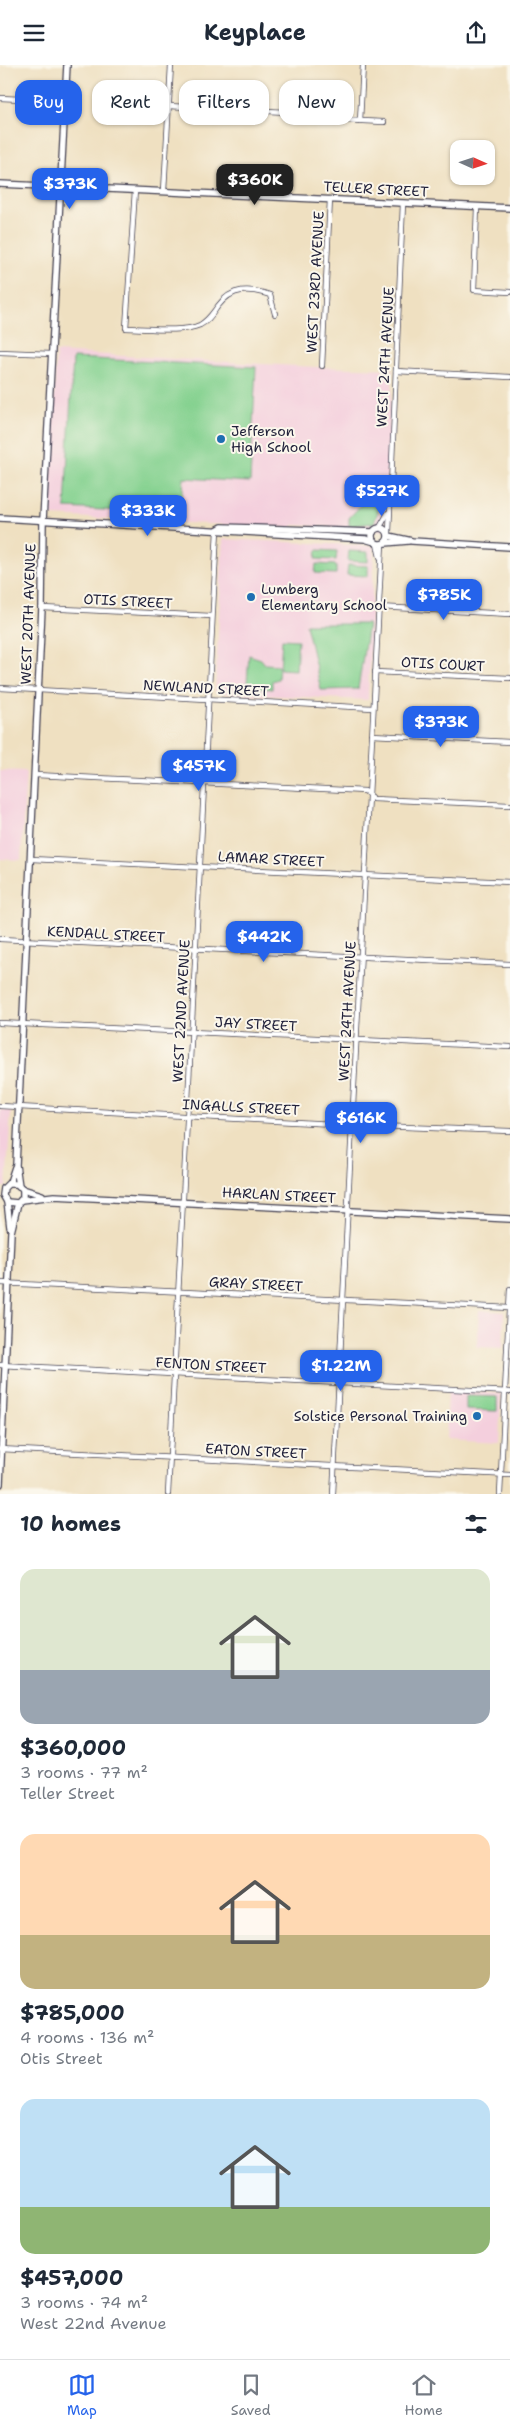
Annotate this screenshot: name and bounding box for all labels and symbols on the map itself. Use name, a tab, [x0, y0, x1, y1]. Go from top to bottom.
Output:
north arrow	[450, 140, 495, 185]
pin: $360K	[220, 163, 290, 206]
pin: $373K	[35, 167, 105, 210]
street label: TELLER STREET	[323, 177, 429, 201]
street label: WEST 23RD AVENUE	[302, 210, 328, 353]
street label: WEST 24TH AVENUE	[372, 286, 398, 428]
place label: Jefferson High School	[231, 422, 312, 456]
marker: Jefferson High School	[215, 433, 227, 445]
pin: $527K	[347, 475, 417, 517]
pin: $333K	[113, 495, 183, 537]
street label: WEST 20TH AVENUE	[17, 543, 39, 685]
pin: $785K	[409, 579, 479, 621]
place label: Lumberg Elementary School	[261, 580, 388, 614]
street label: OTIS STREET	[83, 590, 173, 612]
marker: Lumberg Elementary School	[245, 591, 257, 603]
street label: OTIS COURT	[401, 653, 486, 675]
street label: NEWLAND STREET	[143, 676, 270, 700]
pin: $373K	[406, 705, 476, 748]
pin: $457K	[164, 749, 234, 792]
street label: LAMAR STREET	[217, 847, 325, 871]
pin: $442K	[229, 921, 299, 963]
street label: KENDALL STREET	[47, 922, 166, 946]
street label: WEST 22ND AVENUE	[168, 939, 194, 1083]
street label: WEST 24TH AVENUE	[334, 940, 360, 1082]
street label: JAY STREET	[214, 1013, 298, 1035]
street label: INGALLS STREET	[182, 1095, 301, 1119]
pin: $616K	[326, 1101, 396, 1144]
street label: HARLAN STREET	[222, 1183, 337, 1207]
street label: GRAY STREET	[209, 1273, 304, 1295]
pin: $1.22M	[300, 1349, 382, 1392]
street label: FENTON STREET	[155, 1353, 267, 1377]
place label: Solstice Personal Training	[294, 1407, 467, 1425]
marker: Solstice Personal Training	[471, 1410, 483, 1422]
street label: EATON STREET	[205, 1439, 308, 1463]

